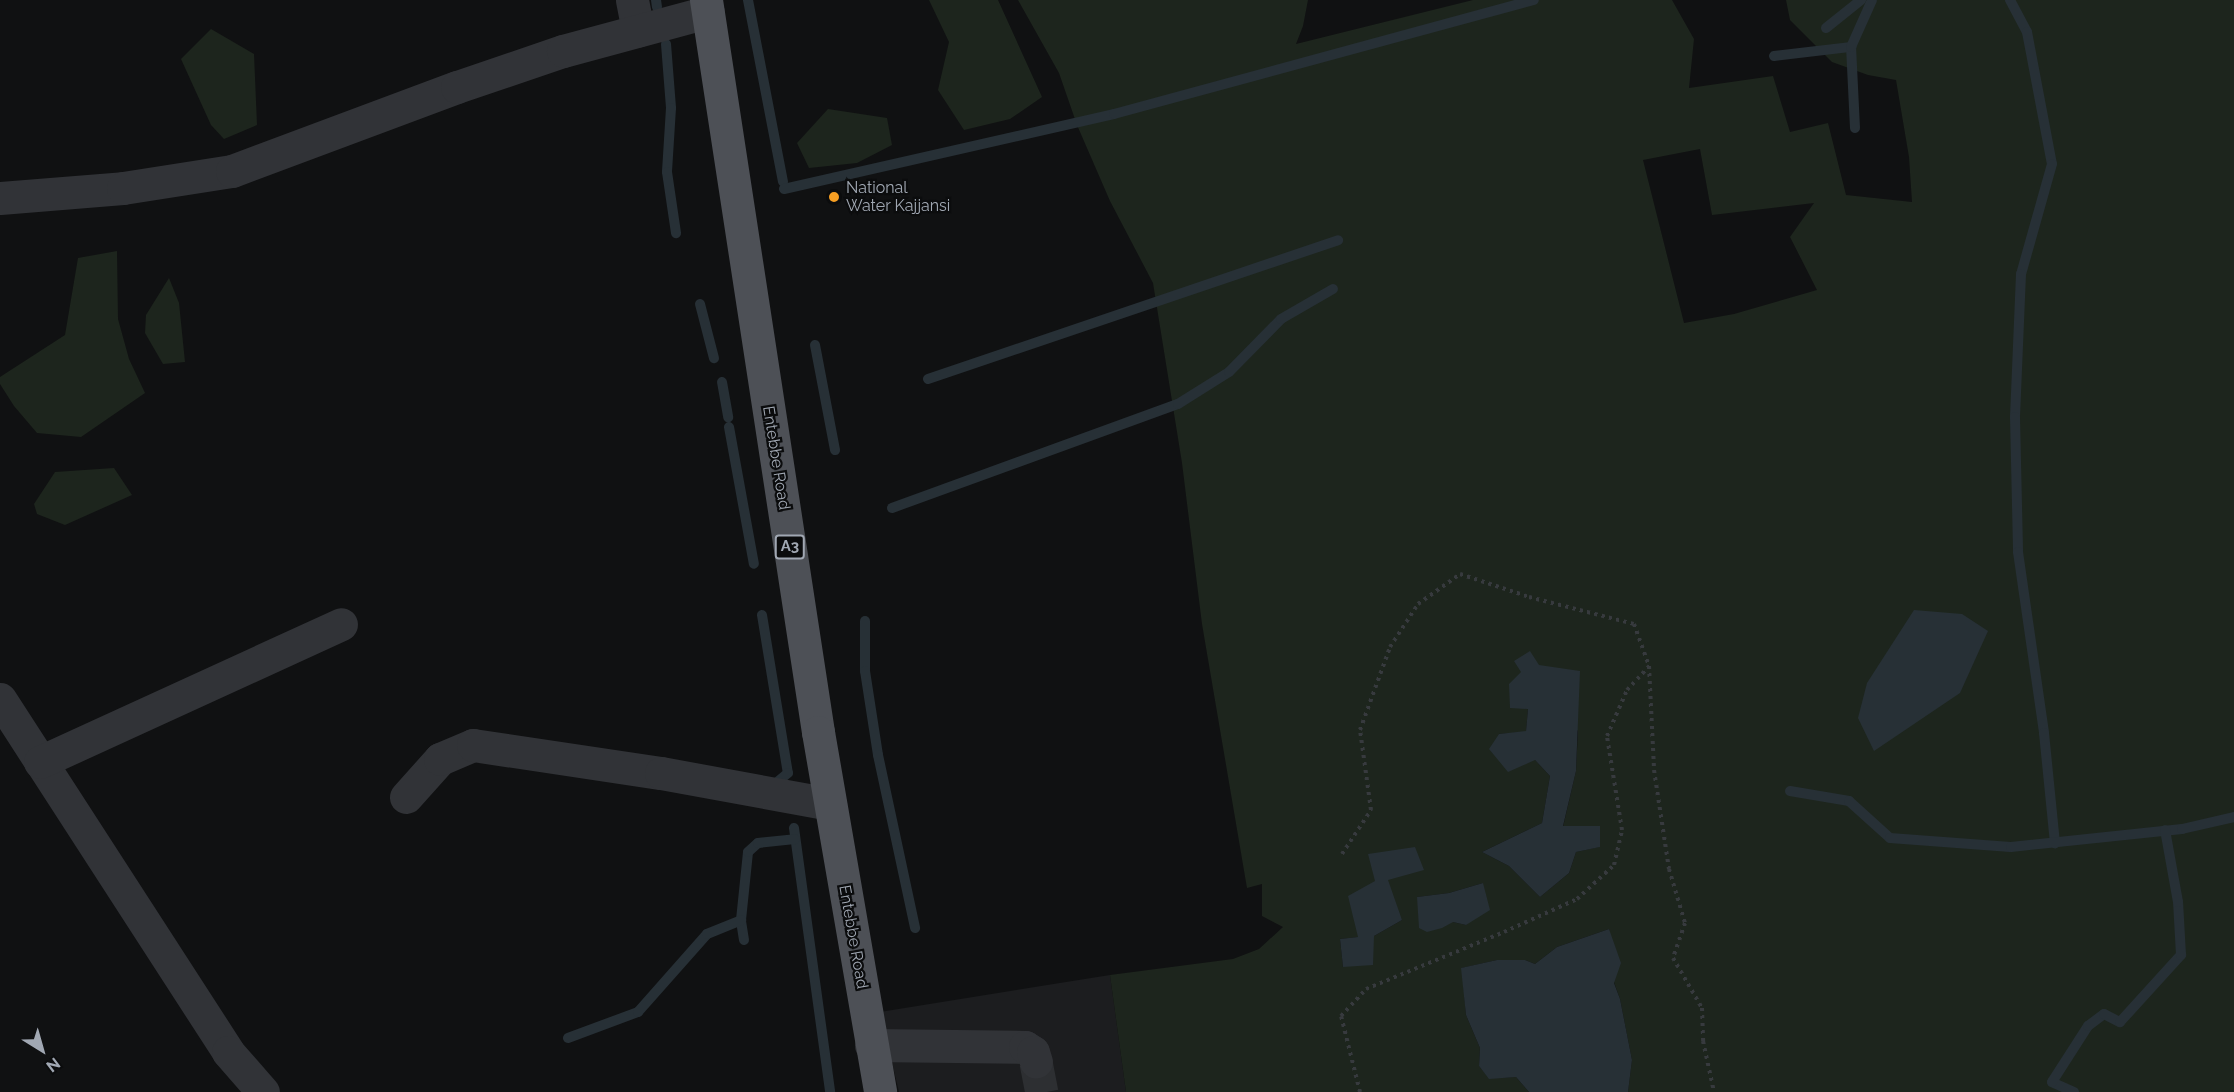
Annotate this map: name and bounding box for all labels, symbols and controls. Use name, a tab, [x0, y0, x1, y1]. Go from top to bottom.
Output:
place label: National Water Kajjansi	[846, 178, 951, 216]
marker: National Water Kajjansi	[827, 190, 841, 204]
street label: Entebbe Road	[758, 405, 794, 511]
road number: A3	[774, 535, 806, 559]
street label: Entebbe Road	[834, 884, 872, 990]
north arrow	[12, 1020, 72, 1080]
text: N	[43, 1054, 64, 1076]

